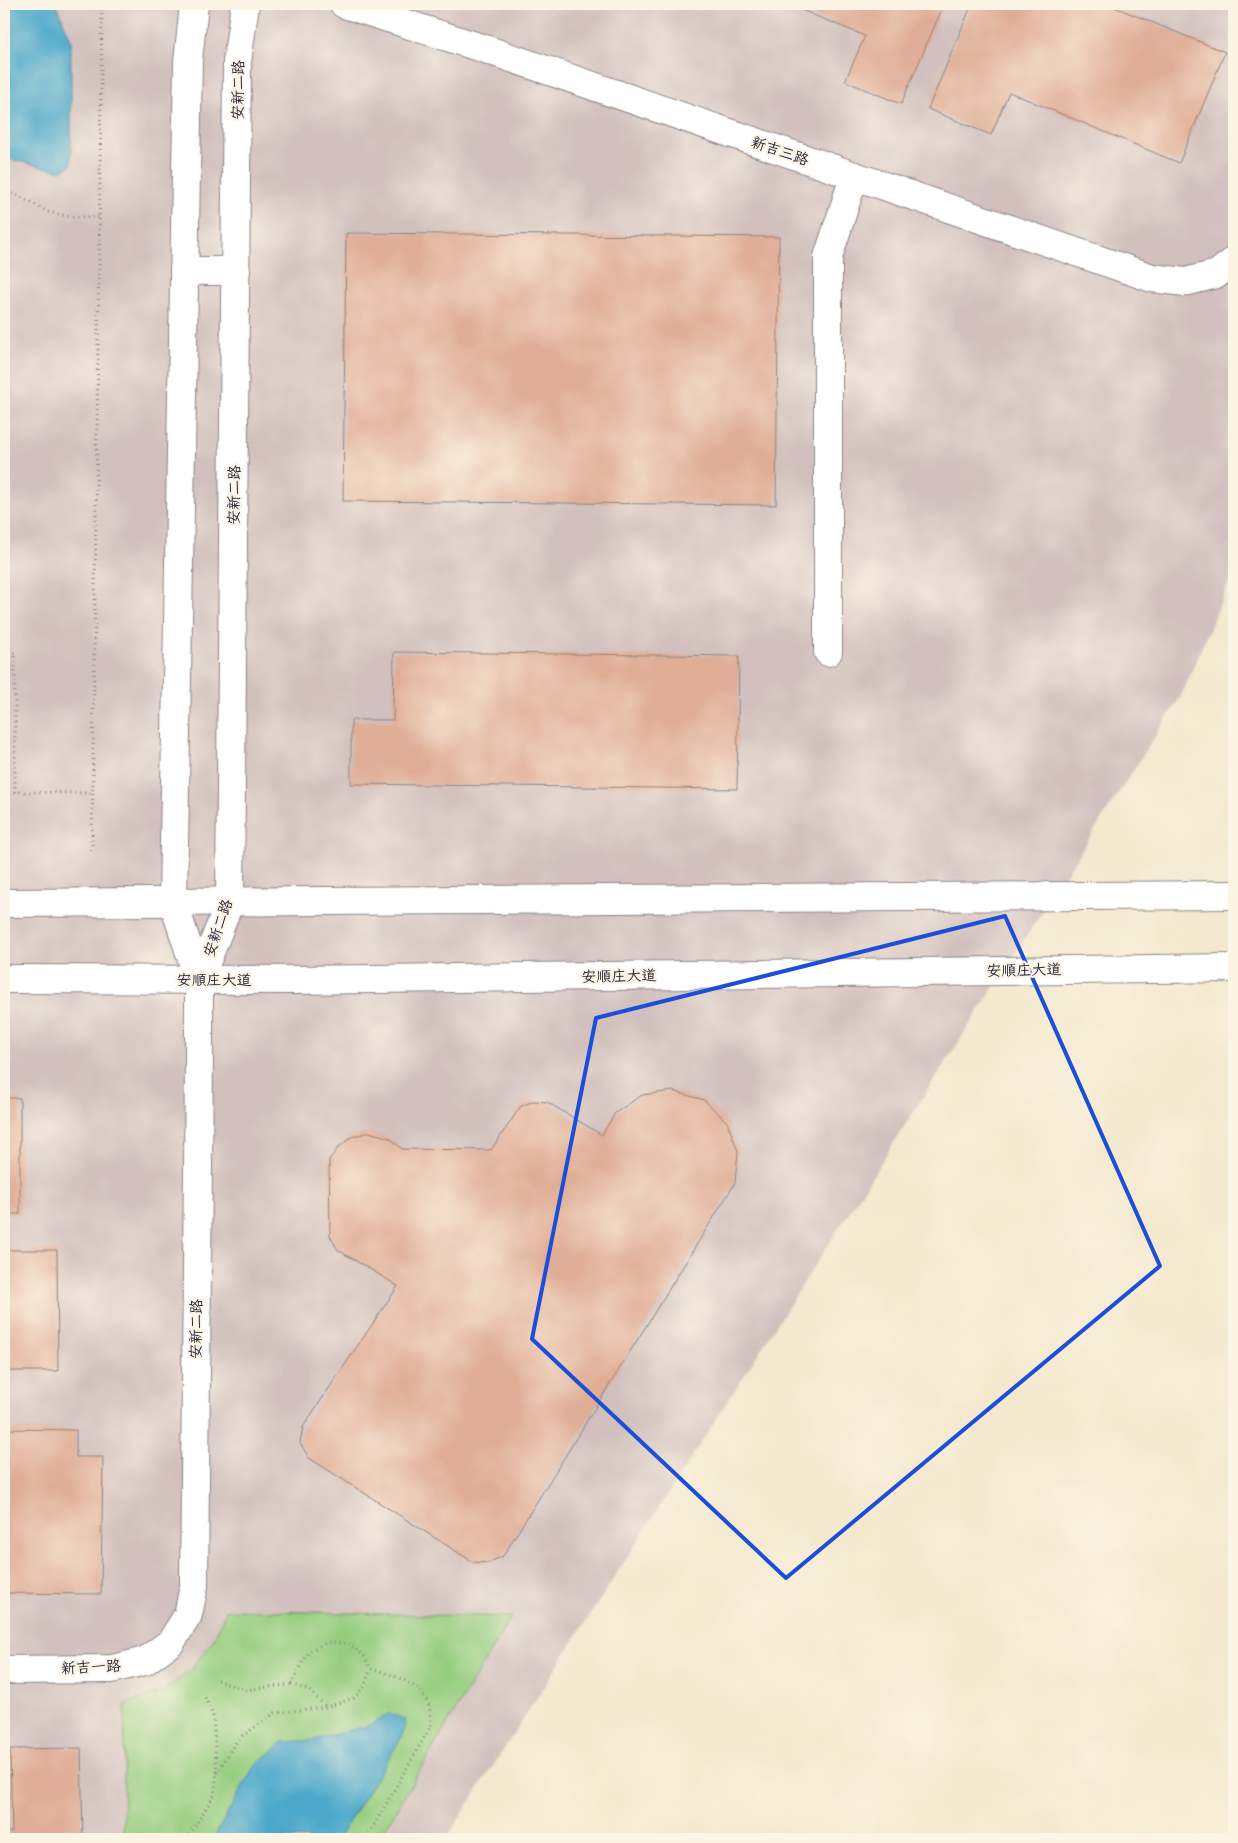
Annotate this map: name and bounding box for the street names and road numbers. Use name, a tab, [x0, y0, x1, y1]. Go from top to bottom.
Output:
street label: 安新二路	[228, 60, 249, 120]
street label: 新吉三路	[748, 133, 811, 170]
street label: 安新二路	[224, 465, 245, 525]
street label: 安新二路	[200, 897, 237, 960]
street label: 安順庄大道	[986, 960, 1062, 981]
street label: 安順庄大道	[581, 966, 657, 987]
street label: 安順庄大道	[176, 971, 252, 990]
street label: 安新二路	[186, 1299, 207, 1359]
street label: 新吉一路	[61, 1656, 121, 1679]

